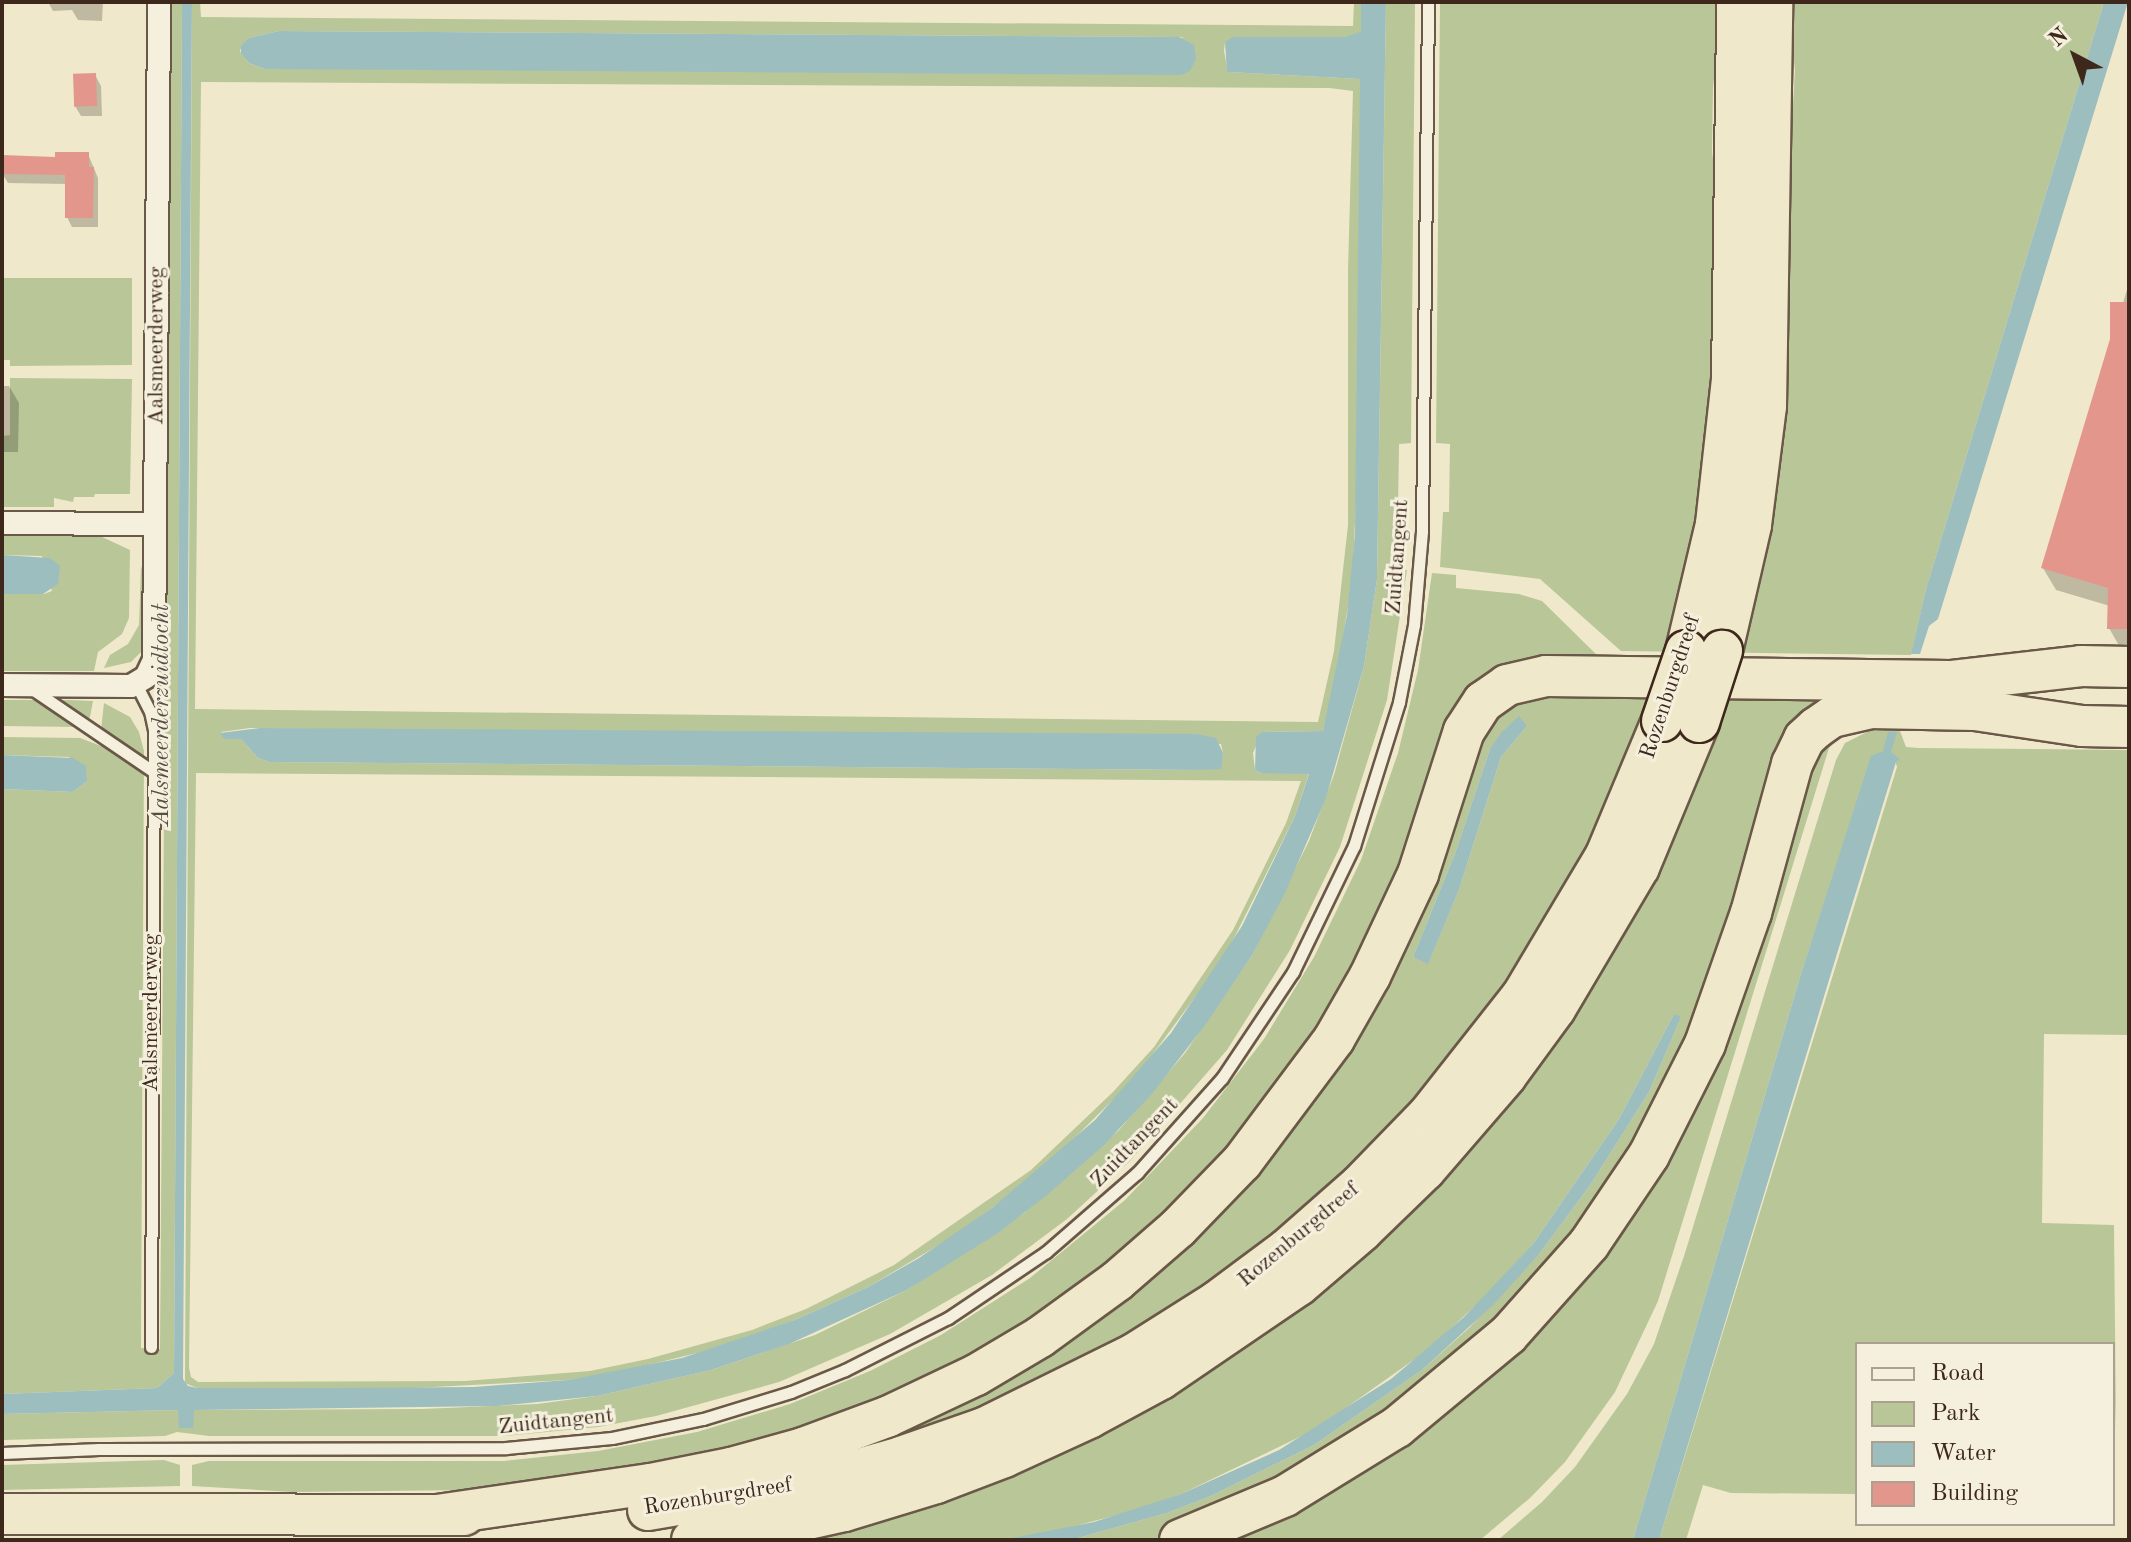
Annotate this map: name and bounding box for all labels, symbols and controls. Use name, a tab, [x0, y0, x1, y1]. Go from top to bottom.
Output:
north arrow	[2035, 16, 2115, 96]
text: N	[2046, 24, 2073, 52]
street label: Aalsmeerderweg	[144, 267, 170, 425]
street label: Zuidtangent	[1381, 498, 1415, 616]
water label: Aalsmeerderzuidtocht	[149, 604, 177, 826]
street label: Rozenburgdreef	[1635, 611, 1707, 763]
street label: Aalsmeerderweg	[139, 934, 165, 1092]
street label: Zuidtangent	[1085, 1092, 1185, 1194]
street label: Rozenburgdreef	[1233, 1177, 1365, 1293]
legend	[1855, 1342, 2115, 1526]
text: Road	[1931, 1362, 1984, 1386]
text: Park	[1931, 1402, 1980, 1426]
street label: Zuidtangent	[497, 1403, 615, 1441]
text: Water	[1931, 1442, 1996, 1466]
street label: Rozenburgdreef	[642, 1472, 794, 1522]
text: Building	[1931, 1482, 2018, 1506]

